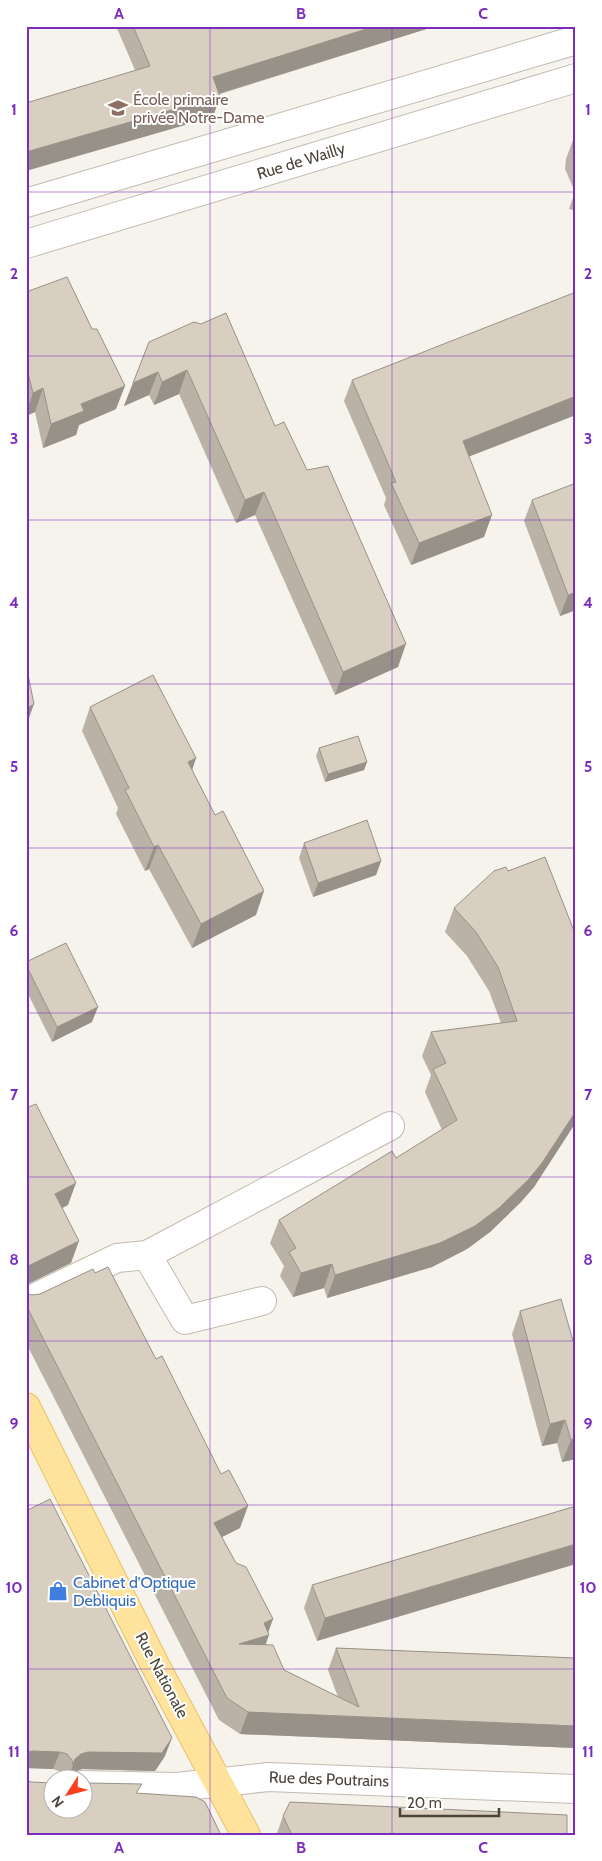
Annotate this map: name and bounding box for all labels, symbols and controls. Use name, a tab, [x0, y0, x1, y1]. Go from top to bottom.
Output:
text: A	[114, 4, 124, 23]
text: B	[296, 4, 306, 23]
text: C	[478, 4, 488, 23]
place label: École primaire privée Notre-Dame	[133, 90, 264, 127]
school or university icon: École primaire privée Notre-Dame	[107, 97, 129, 119]
text: 1	[11, 100, 17, 119]
text: 1	[585, 100, 591, 119]
street label: Rue de Wailly	[255, 139, 347, 183]
text: 2	[10, 264, 18, 283]
text: 2	[584, 264, 592, 283]
text: 3	[10, 429, 18, 448]
text: 3	[584, 429, 592, 448]
text: 4	[9, 593, 19, 612]
text: 4	[583, 593, 593, 612]
text: 5	[10, 757, 18, 776]
text: 5	[584, 757, 592, 776]
text: 6	[10, 921, 19, 940]
text: 6	[584, 921, 593, 940]
text: 7	[10, 1085, 19, 1104]
text: 7	[584, 1085, 593, 1104]
text: 8	[9, 1250, 19, 1269]
text: 8	[583, 1250, 593, 1269]
text: 9	[10, 1414, 19, 1433]
text: 9	[584, 1414, 593, 1433]
place label: Cabinet d'Optique Debliquis	[73, 1573, 196, 1610]
text: 10	[5, 1578, 23, 1597]
text: 10	[579, 1578, 597, 1597]
shop icon: Cabinet d'Optique Debliquis	[47, 1580, 69, 1602]
street label: Rue Nationale	[131, 1629, 193, 1721]
text: 11	[8, 1742, 20, 1761]
text: 11	[582, 1742, 594, 1761]
street label: Rue des Poutrains	[269, 1767, 390, 1791]
north arrow	[42, 1768, 92, 1818]
scale bar	[400, 1786, 498, 1818]
text: N	[47, 1792, 68, 1811]
text: 20 m	[407, 1794, 442, 1812]
text: A	[114, 1838, 124, 1857]
text: B	[296, 1838, 306, 1857]
text: C	[478, 1838, 488, 1857]

